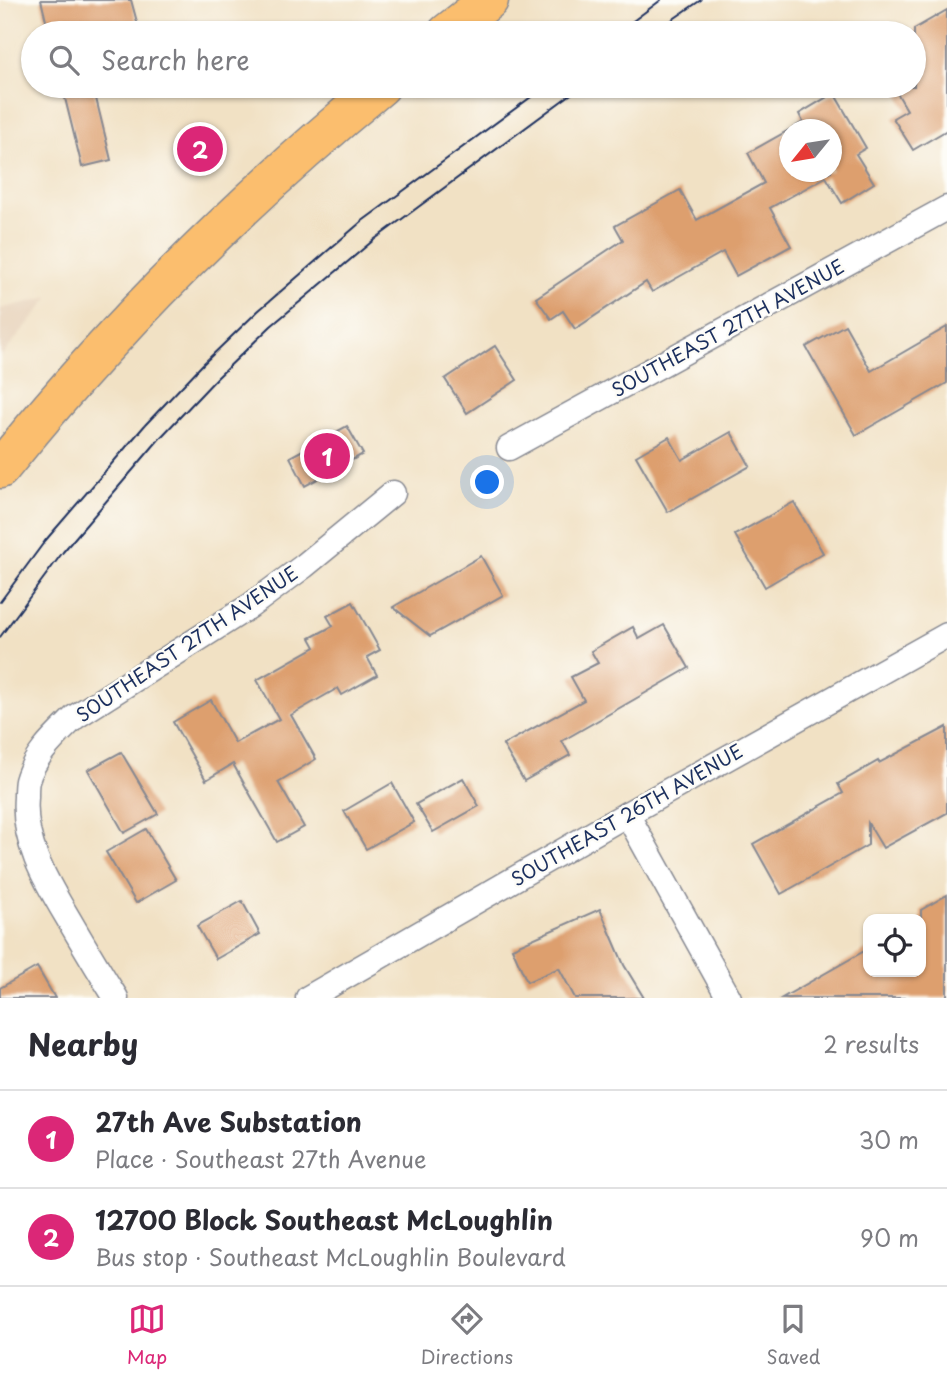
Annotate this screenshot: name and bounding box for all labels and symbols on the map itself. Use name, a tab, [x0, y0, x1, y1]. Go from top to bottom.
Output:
north arrow	[779, 119, 842, 182]
pin: 2	[177, 123, 223, 175]
street label: SOUTHEAST 27TH AVENUE	[606, 251, 849, 403]
pin: 1	[304, 430, 350, 482]
your location	[470, 465, 504, 499]
street label: SOUTHEAST 27TH AVENUE	[70, 558, 303, 728]
street label: SOUTHEAST 26TH AVENUE	[505, 736, 748, 892]

